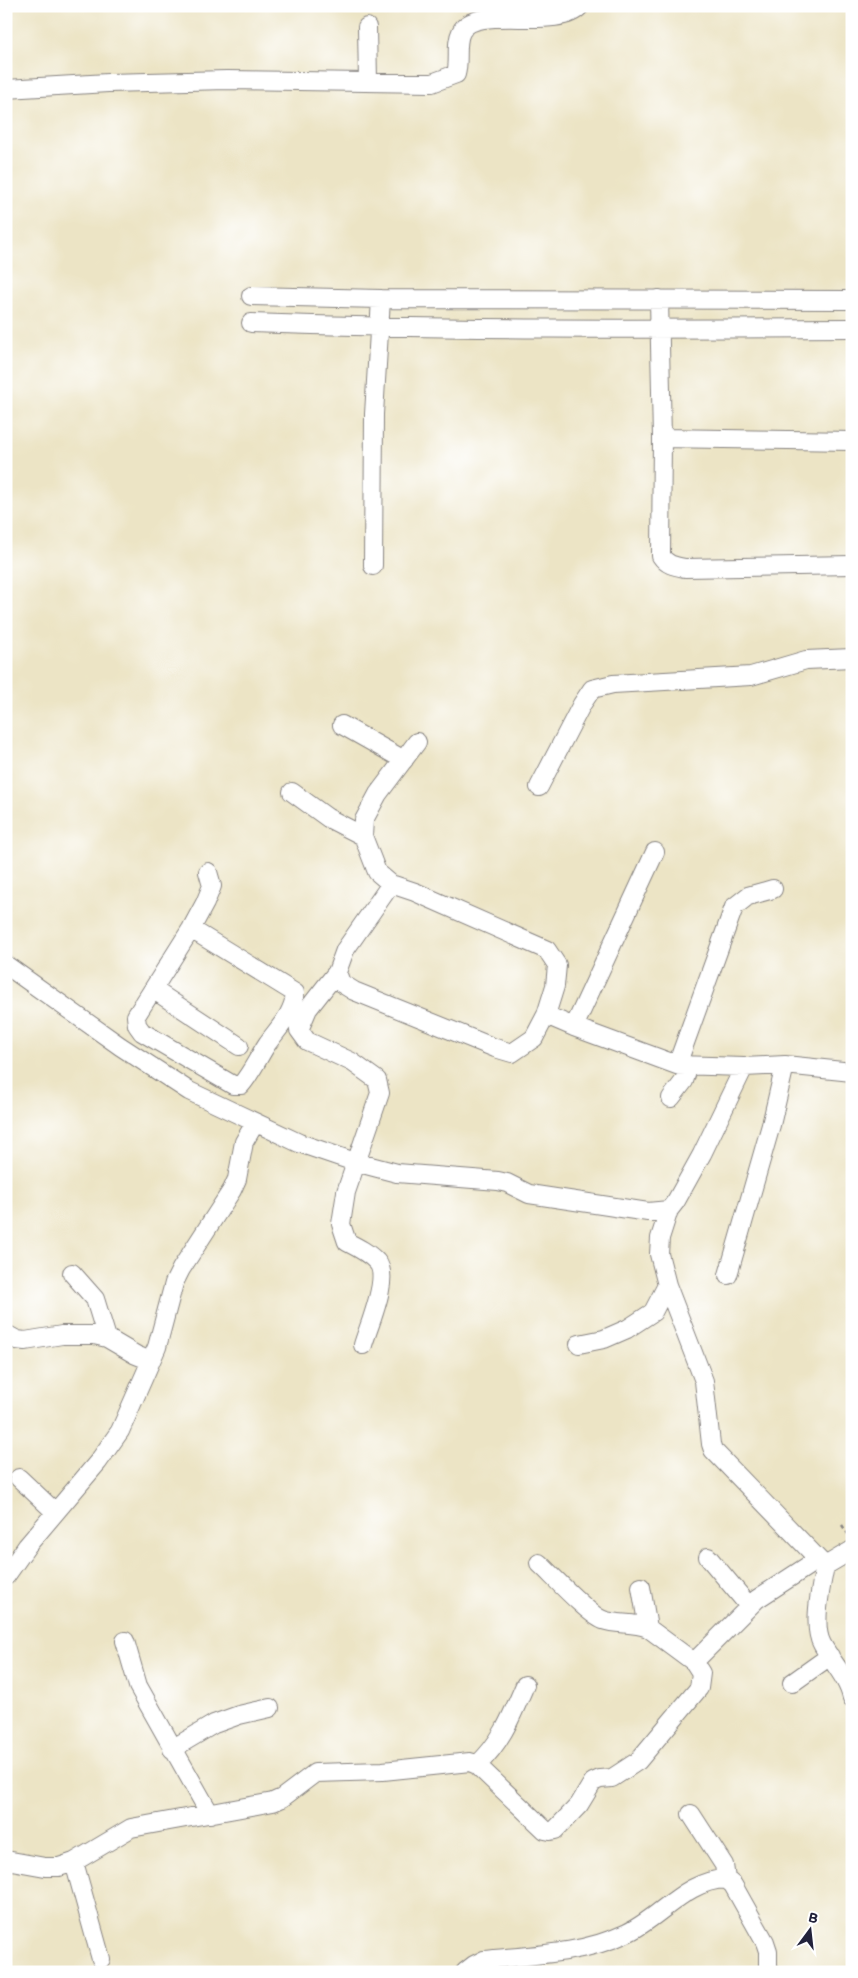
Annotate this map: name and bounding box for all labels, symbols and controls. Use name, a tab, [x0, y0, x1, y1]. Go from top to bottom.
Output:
north arrow	[786, 1906, 836, 1956]
text: B	[807, 1909, 820, 1927]

